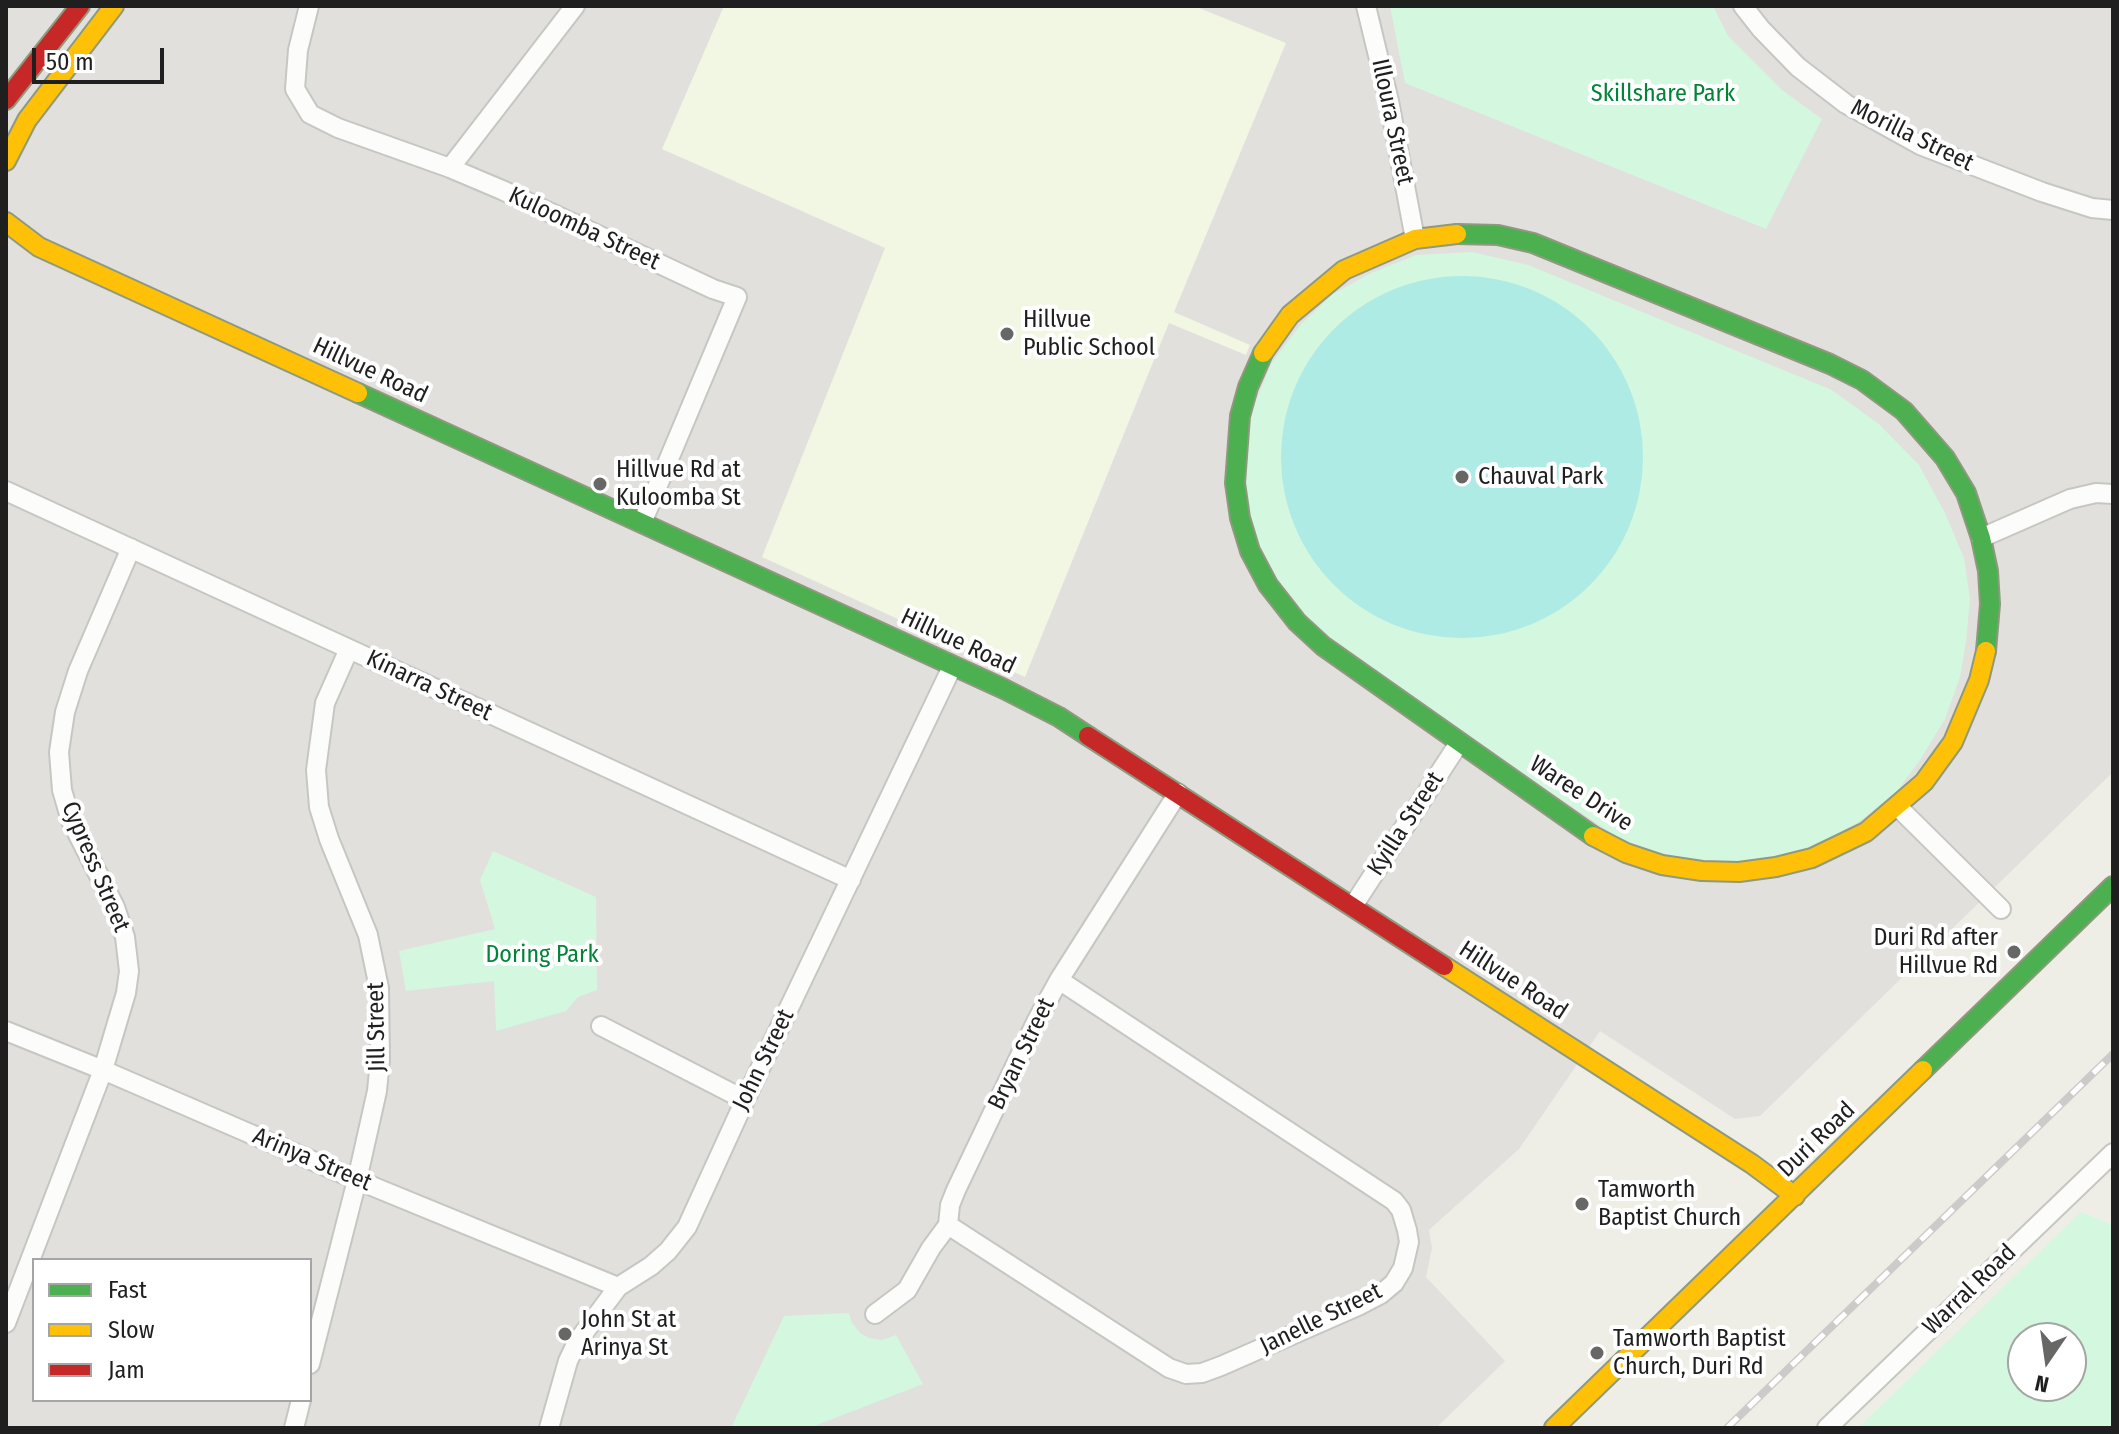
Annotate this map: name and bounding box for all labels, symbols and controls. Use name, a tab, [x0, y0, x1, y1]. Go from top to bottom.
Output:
scale bar	[36, 32, 168, 82]
text: 50 m	[46, 48, 94, 76]
street label: Illoura Street	[1365, 56, 1419, 188]
park label: Skillshare Park	[1591, 80, 1735, 108]
street label: Morilla Street	[1846, 94, 1978, 178]
street label: Kuloomba Street	[504, 181, 664, 277]
place label: Hillvue Public School	[1023, 306, 1155, 362]
marker: Hillvue Public School	[998, 325, 1016, 343]
street label: Hillvue Road	[308, 332, 432, 410]
place label: Hillvue Rd at Kuloomba St	[616, 456, 741, 512]
place label: Chauval Park	[1478, 463, 1603, 491]
marker: Chauval Park	[1453, 468, 1471, 486]
marker: Hillvue Rd at Kuloomba St	[591, 475, 609, 493]
street label: Hillvue Road	[896, 603, 1020, 681]
street label: Kinarra Street	[361, 644, 497, 728]
street label: Waree Drive	[1524, 750, 1638, 838]
street label: Kyilla Street	[1362, 767, 1450, 881]
street label: Cypress Street	[55, 797, 135, 937]
place label: Duri Rd after Hillvue Rd	[1873, 924, 1998, 980]
street label: Hillvue Road	[1453, 935, 1573, 1027]
park label: Doring Park	[485, 941, 599, 969]
marker: Duri Rd after Hillvue Rd	[2005, 943, 2023, 961]
street label: Jill Street	[362, 982, 392, 1072]
street label: Bryan Street	[983, 993, 1061, 1115]
street label: John Street	[727, 1005, 801, 1115]
street label: Duri Road	[1772, 1096, 1862, 1184]
street label: Arinya Street	[248, 1122, 376, 1198]
place label: Tamworth Baptist Church	[1598, 1176, 1741, 1232]
marker: Tamworth Baptist Church	[1573, 1195, 1591, 1213]
street label: Warral Road	[1917, 1239, 2023, 1341]
legend	[32, 1258, 312, 1402]
text: Fast	[108, 1276, 147, 1304]
street label: Janelle Street	[1255, 1277, 1387, 1361]
place label: John St at Arinya St	[581, 1306, 676, 1362]
text: Slow	[108, 1316, 154, 1344]
north arrow	[2007, 1322, 2087, 1402]
marker: John St at Arinya St	[556, 1325, 574, 1343]
place label: Tamworth Baptist Church, Duri Rd	[1613, 1325, 1786, 1381]
marker: Tamworth Baptist Church, Duri Rd	[1588, 1344, 1606, 1362]
text: Jam	[108, 1356, 145, 1384]
text: N	[2032, 1369, 2051, 1399]

